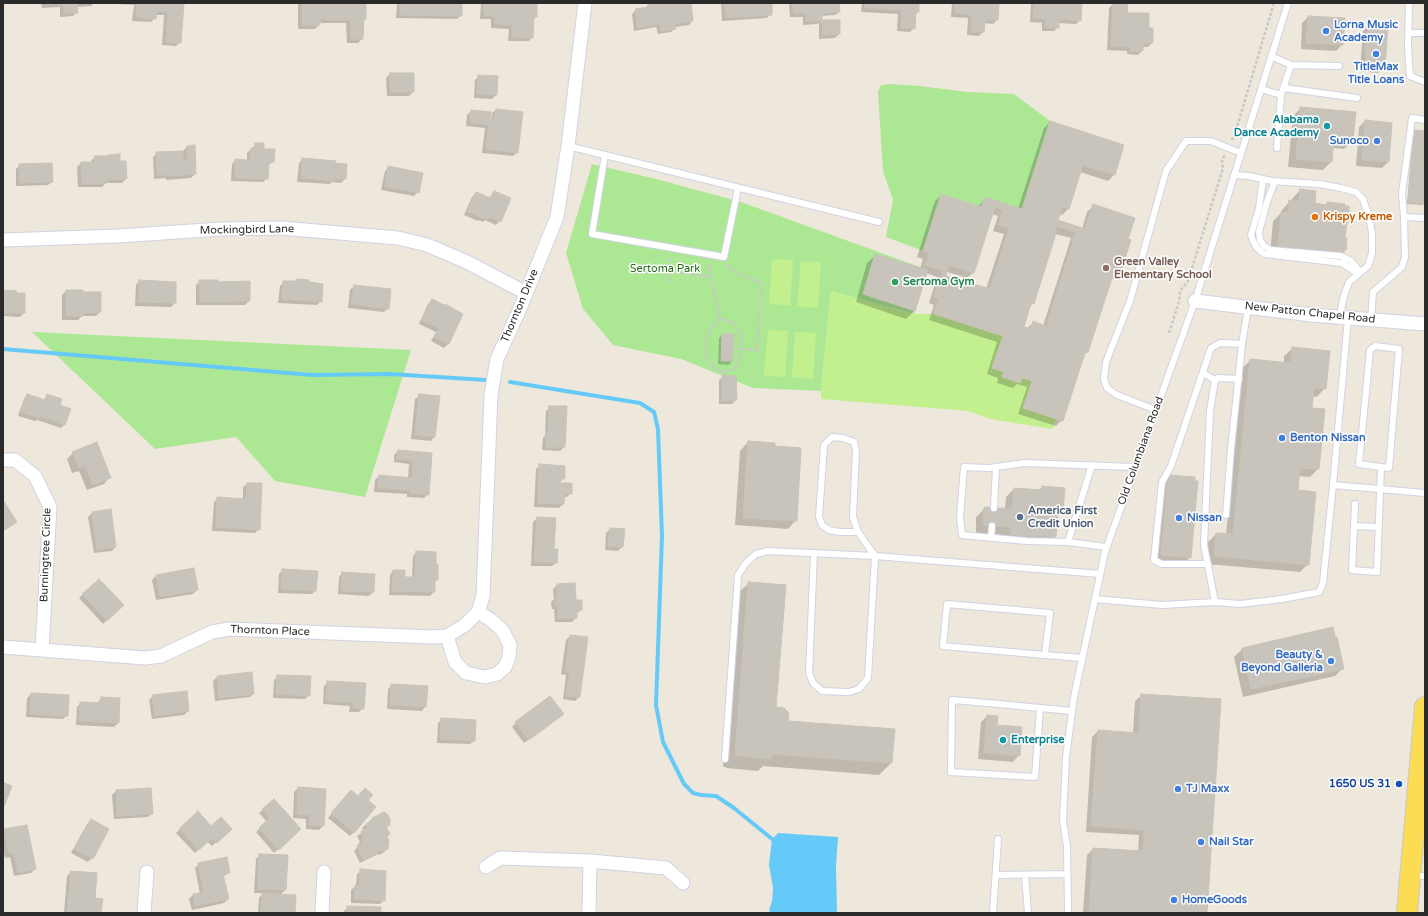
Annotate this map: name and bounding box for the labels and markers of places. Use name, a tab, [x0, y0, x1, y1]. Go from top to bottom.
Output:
place label: Lorna Music Academy	[1334, 18, 1398, 44]
marker: Lorna Music Academy	[1321, 26, 1331, 36]
marker: TitleMax Title Loans	[1371, 49, 1381, 59]
place label: TitleMax Title Loans	[1348, 60, 1404, 86]
place label: Alabama Dance Academy	[1234, 113, 1319, 139]
marker: Alabama Dance Academy	[1322, 121, 1332, 131]
place label: Sunoco	[1330, 134, 1369, 148]
marker: Sunoco	[1372, 136, 1382, 146]
place label: Krispy Kreme	[1323, 210, 1392, 224]
marker: Krispy Kreme	[1310, 212, 1320, 222]
place label: Green Valley Elementary School	[1114, 255, 1212, 281]
marker: Green Valley Elementary School	[1101, 263, 1111, 273]
place label: Sertoma Gym	[903, 275, 974, 289]
marker: Sertoma Gym	[890, 277, 900, 287]
place label: Benton Nissan	[1290, 431, 1366, 445]
marker: Benton Nissan	[1277, 433, 1287, 443]
place label: America First Credit Union	[1028, 504, 1097, 530]
place label: Nissan	[1187, 511, 1222, 525]
marker: America First Credit Union	[1015, 512, 1025, 522]
marker: Nissan	[1174, 513, 1184, 523]
place label: Beauty & Beyond Galleria	[1241, 648, 1323, 674]
marker: Beauty & Beyond Galleria	[1326, 656, 1336, 666]
place label: Enterprise	[1011, 733, 1064, 747]
marker: Enterprise	[998, 735, 1008, 745]
place label: 1650 US 31	[1329, 777, 1391, 791]
marker: 1650 US 31	[1394, 779, 1404, 789]
place label: TJ Maxx	[1186, 782, 1230, 796]
marker: TJ Maxx	[1173, 784, 1183, 794]
place label: Nail Star	[1209, 835, 1253, 849]
marker: Nail Star	[1196, 837, 1206, 847]
place label: HomeGoods	[1182, 893, 1247, 907]
marker: HomeGoods	[1169, 895, 1179, 905]

